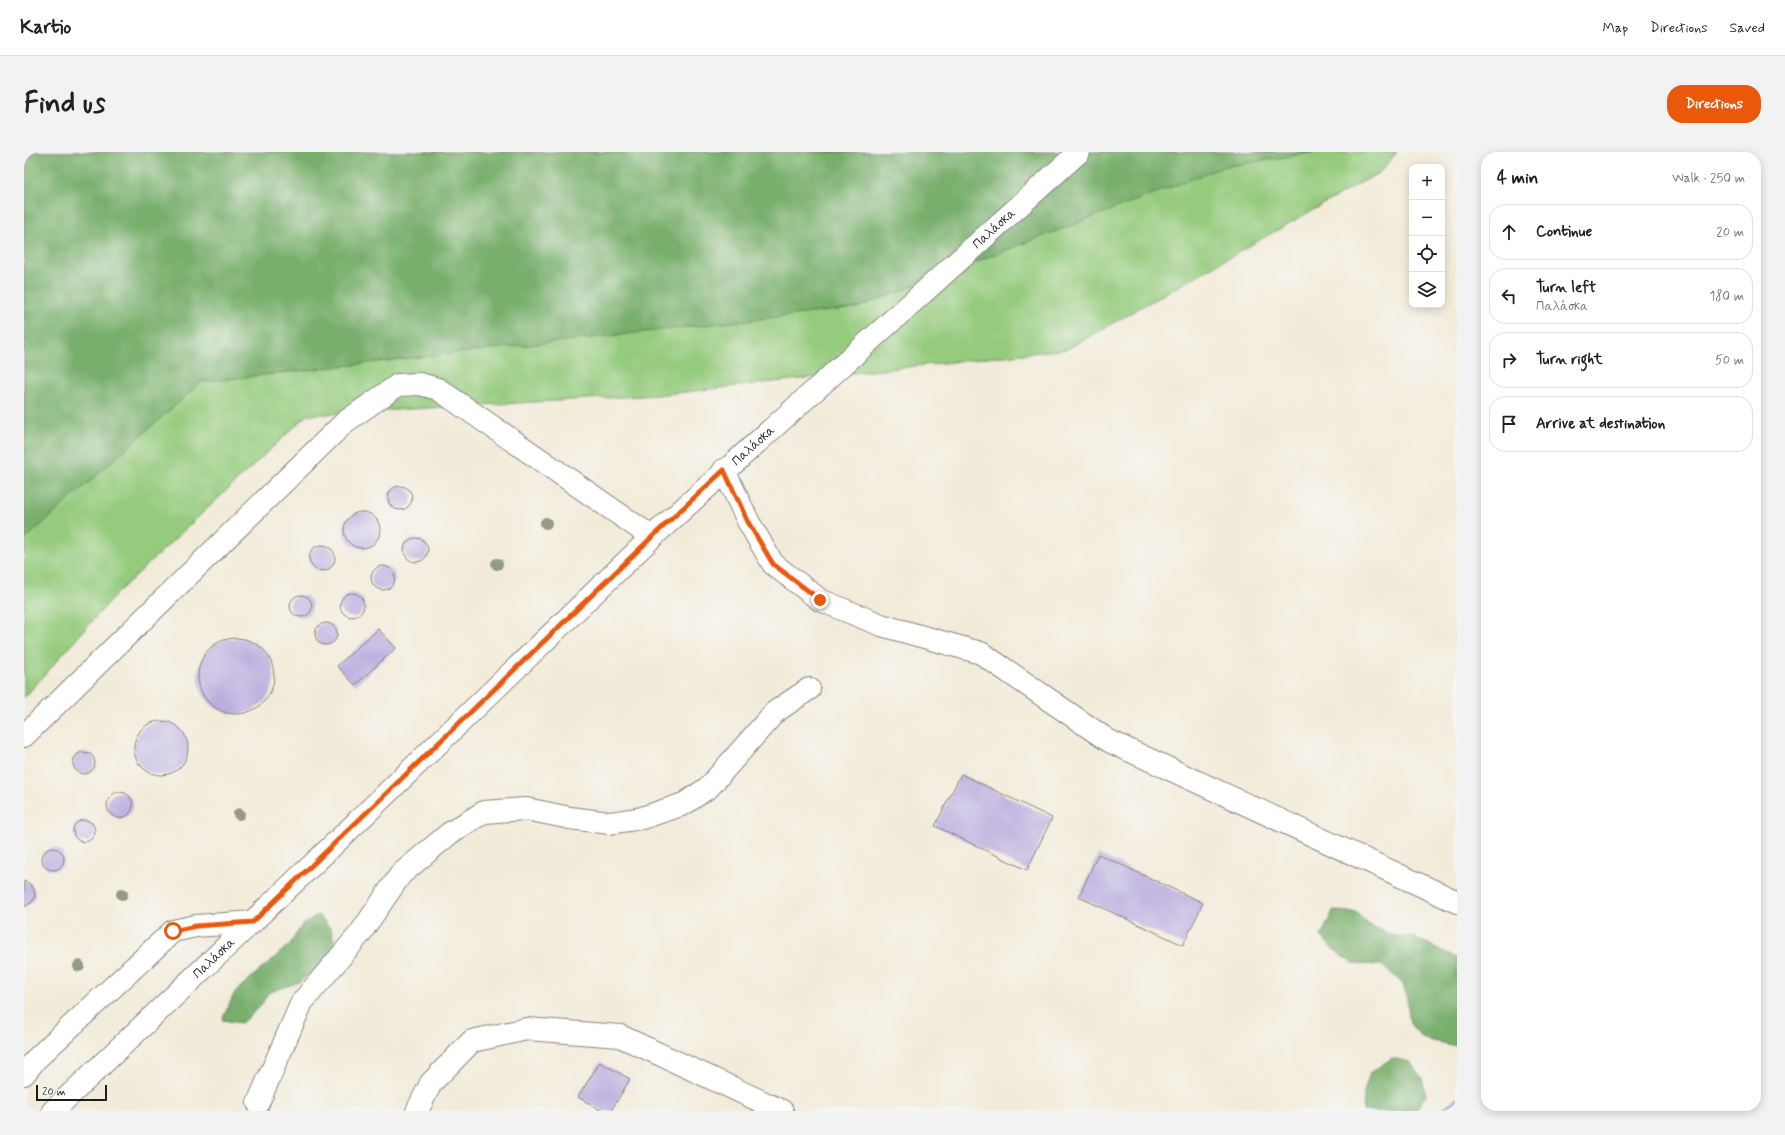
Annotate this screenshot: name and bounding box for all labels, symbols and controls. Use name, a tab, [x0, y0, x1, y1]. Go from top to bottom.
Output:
text: Kartio	[20, 15, 71, 40]
text: Map	[1602, 19, 1628, 37]
text: Directions	[1650, 19, 1708, 37]
text: Saved	[1730, 19, 1765, 37]
button: Directions	[1667, 85, 1761, 123]
text: Find us	[24, 86, 105, 123]
map controls	[1409, 164, 1445, 308]
button: +	[1409, 164, 1445, 200]
text: 4 min	[1497, 167, 1538, 189]
text: Walk · 250 m	[1672, 170, 1745, 187]
button: −	[1409, 200, 1445, 236]
street label: Παλάσκα	[969, 205, 1019, 253]
icon: ahead	[1498, 221, 1520, 243]
text: Continue	[1536, 222, 1592, 242]
text: 20 m	[1716, 224, 1744, 241]
button: locate	[1409, 236, 1445, 272]
button: layers	[1409, 272, 1445, 308]
text: Turn left	[1536, 278, 1596, 298]
icon: left	[1498, 285, 1520, 307]
text: 180 m	[1709, 288, 1744, 305]
text: Παλάσκα	[1536, 298, 1588, 315]
icon: right	[1498, 349, 1520, 371]
text: Turn right	[1536, 350, 1603, 370]
text: 50 m	[1715, 352, 1744, 369]
icon: arrive	[1498, 413, 1520, 435]
text: Arrive at destination	[1536, 414, 1665, 434]
street label: Παλάσκα	[728, 422, 778, 470]
route end	[811, 591, 829, 609]
route start	[164, 922, 182, 940]
street label: Παλάσκα	[189, 934, 239, 982]
scale bar	[36, 1083, 107, 1102]
text: 20 m	[42, 1085, 65, 1099]

